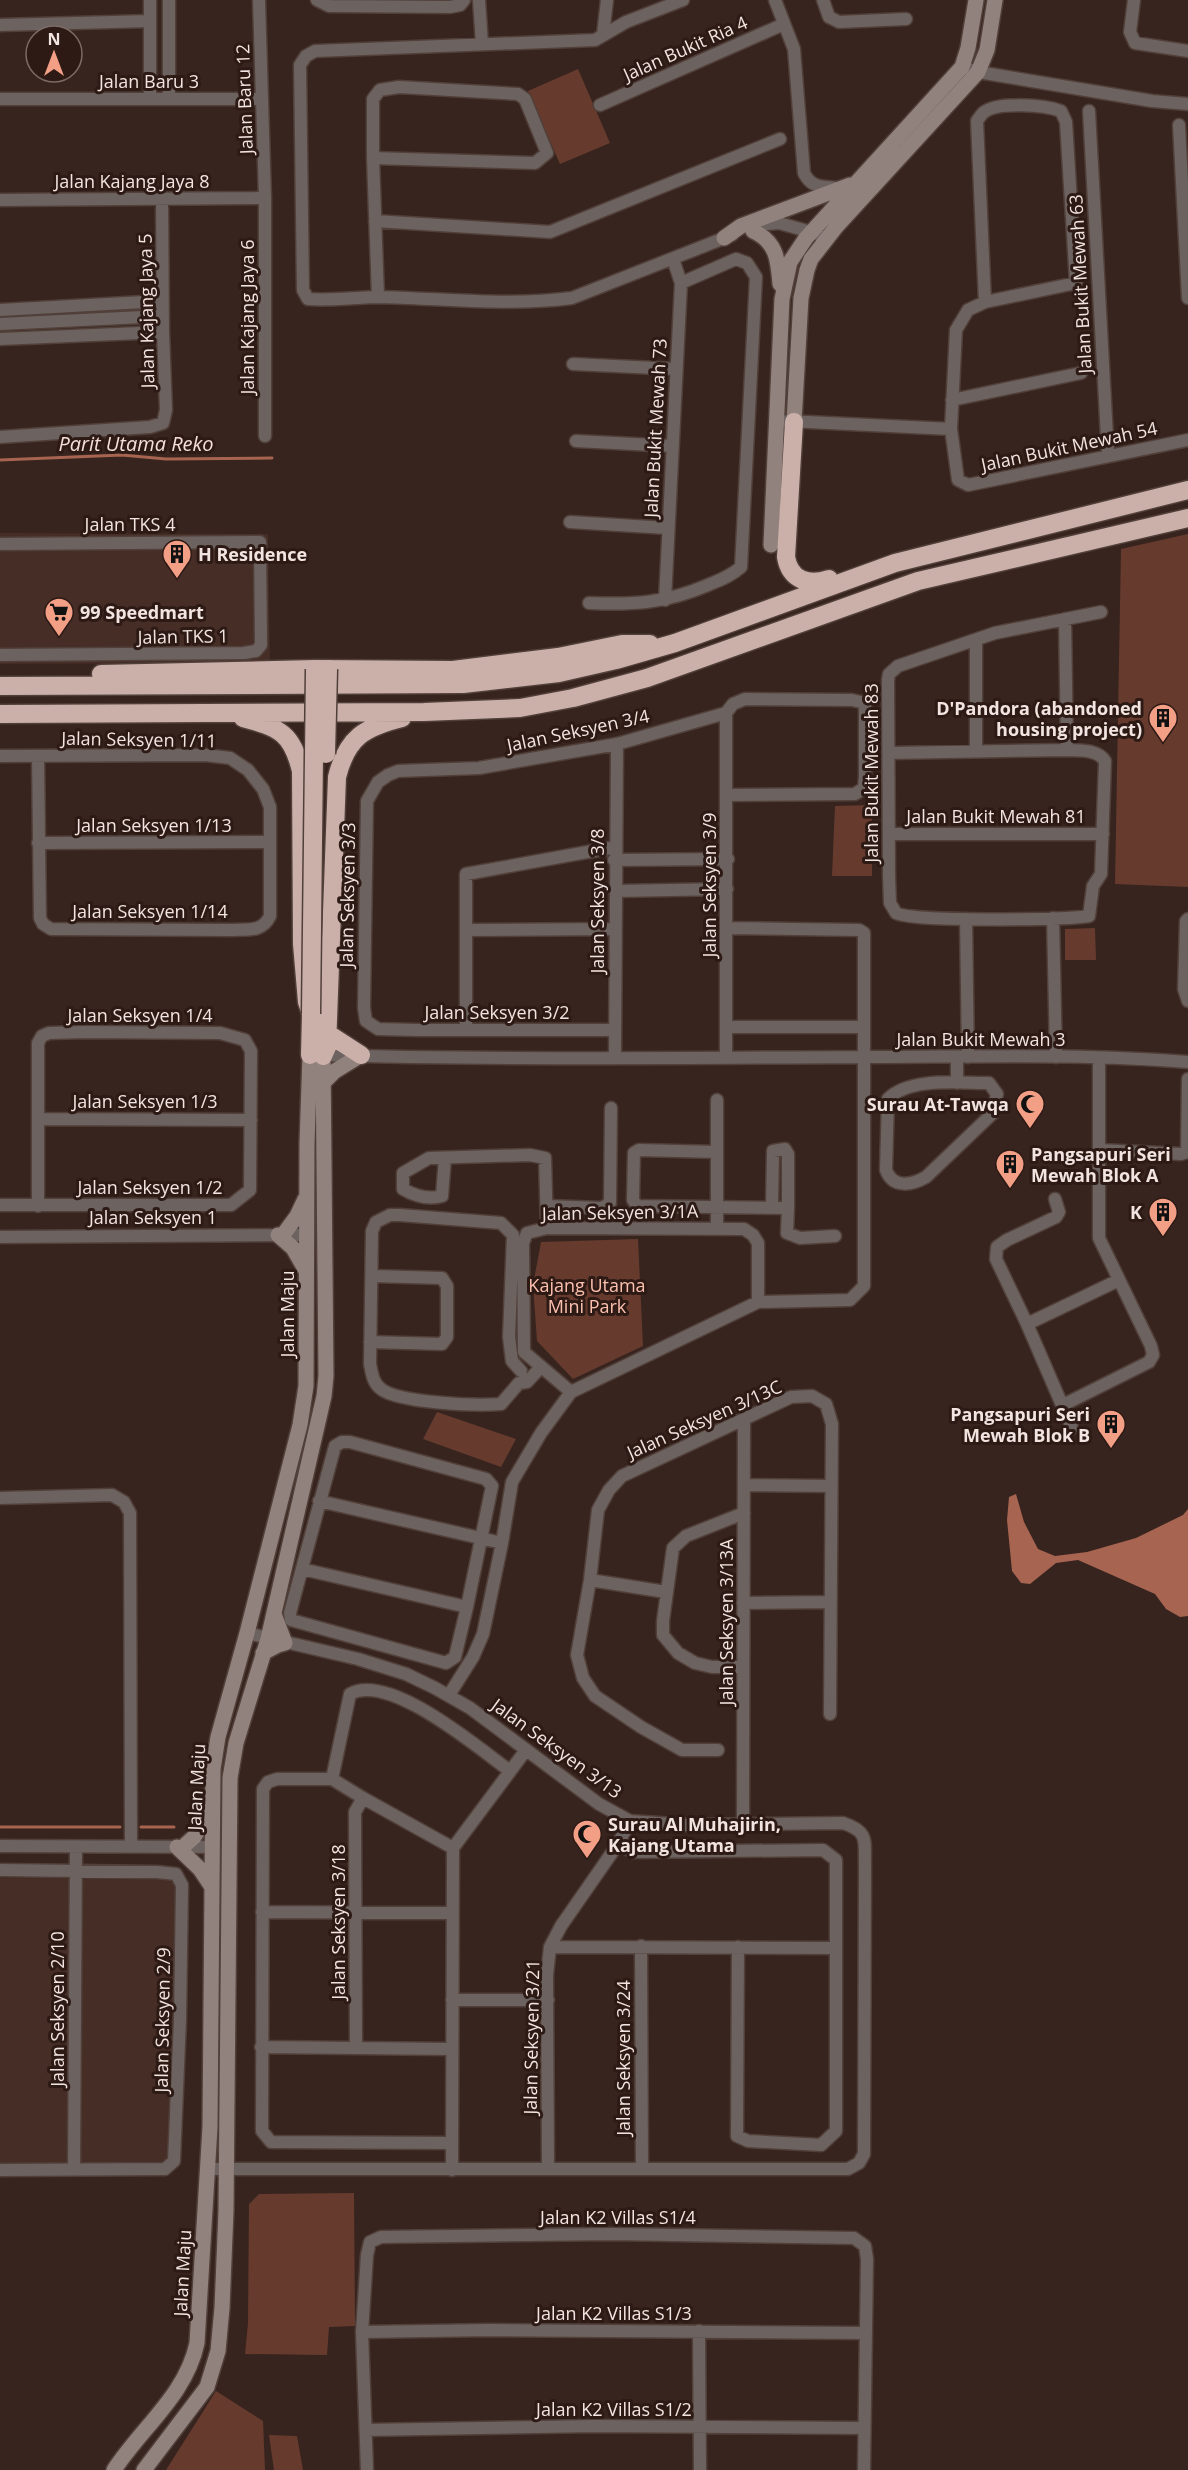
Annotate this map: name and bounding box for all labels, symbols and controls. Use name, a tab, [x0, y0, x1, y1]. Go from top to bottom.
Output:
street label: Jalan Bukit Ria 4	[617, 10, 751, 87]
north arrow	[24, 24, 84, 84]
text: N	[47, 28, 61, 50]
street label: Jalan Baru 12	[230, 43, 258, 157]
street label: Jalan Baru 3	[97, 69, 199, 93]
street label: Jalan Kajang Jaya 8	[53, 169, 209, 193]
street label: Jalan Bukit Mewah 63	[1063, 194, 1097, 376]
street label: Jalan Kajang Jaya 5	[133, 233, 159, 391]
street label: Jalan Kajang Jaya 6	[235, 240, 259, 396]
street label: Jalan Bukit Mewah 73	[638, 338, 672, 520]
street label: Jalan Bukit Mewah 54	[977, 416, 1159, 477]
water label: Parit Utama Reko	[58, 430, 214, 457]
street label: Jalan TKS 4	[83, 512, 175, 536]
building icon: H Residence	[161, 538, 193, 580]
place label: H Residence	[198, 542, 307, 566]
supermarket icon: 99 Speedmart	[43, 596, 75, 638]
place label: 99 Speedmart	[80, 600, 204, 624]
street label: Jalan TKS 1	[135, 623, 229, 649]
street label: Jalan Bukit Mewah 83	[859, 683, 883, 865]
place label: D'Pandora (abandoned housing project)	[936, 696, 1142, 741]
building icon: D'Pandora (abandoned housing project)	[1147, 702, 1179, 744]
street label: Jalan Seksyen 3/4	[503, 703, 651, 757]
street label: Jalan Seksyen 1/11	[59, 726, 217, 752]
street label: Jalan Bukit Mewah 81	[904, 804, 1086, 828]
street label: Jalan Seksyen 3/9	[697, 812, 721, 960]
street label: Jalan Seksyen 1/13	[74, 813, 232, 837]
street label: Jalan Seksyen 3/3	[334, 822, 360, 970]
street label: Jalan Seksyen 3/8	[585, 828, 609, 976]
street label: Jalan Seksyen 1/14	[70, 899, 228, 923]
street label: Jalan Seksyen 3/2	[422, 1000, 570, 1024]
street label: Jalan Seksyen 1/4	[65, 1003, 213, 1027]
street label: Jalan Bukit Mewah 3	[894, 1027, 1066, 1051]
mosque icon: Surau At-Tawqa	[1014, 1088, 1046, 1130]
street label: Jalan Seksyen 1/3	[70, 1089, 218, 1113]
place label: Surau At-Tawqa	[867, 1092, 1009, 1116]
place label: Pangsapuri Seri Mewah Blok A	[1031, 1142, 1171, 1187]
building icon: Pangsapuri Seri Mewah Blok A	[994, 1148, 1026, 1190]
street label: Jalan Seksyen 1/2	[75, 1175, 223, 1199]
building icon: K	[1147, 1196, 1179, 1238]
street label: Jalan Seksyen 3/1A	[540, 1199, 699, 1225]
place label: K	[1130, 1200, 1142, 1224]
street label: Jalan Seksyen 1	[87, 1205, 217, 1229]
street label: Jalan Maju	[275, 1271, 299, 1359]
park label: Kajang Utama Mini Park	[528, 1273, 646, 1318]
street label: Jalan Seksyen 3/13C	[621, 1374, 785, 1465]
place label: Pangsapuri Seri Mewah Blok B	[950, 1402, 1090, 1447]
building icon: Pangsapuri Seri Mewah Blok B	[1095, 1408, 1127, 1450]
street label: Jalan Seksyen 3/13A	[714, 1538, 738, 1707]
street label: Jalan Seksyen 3/13	[485, 1691, 627, 1803]
street label: Jalan Maju	[182, 1743, 210, 1833]
place label: Surau Al Muhajirin, Kajang Utama	[608, 1812, 781, 1857]
mosque icon: Surau Al Muhajirin, Kajang Utama	[571, 1818, 603, 1860]
street label: Jalan Seksyen 3/18	[326, 1844, 350, 2002]
street label: Jalan Seksyen 2/10	[45, 1931, 69, 2089]
street label: Jalan Seksyen 2/9	[149, 1947, 175, 2095]
street label: Jalan Seksyen 3/21	[518, 1959, 544, 2117]
street label: Jalan Seksyen 3/24	[611, 1980, 635, 2138]
street label: Jalan K2 Villas S1/4	[538, 2205, 696, 2229]
street label: Jalan Maju	[168, 2229, 196, 2319]
street label: Jalan K2 Villas S1/3	[534, 2301, 692, 2325]
street label: Jalan K2 Villas S1/2	[534, 2397, 692, 2421]

